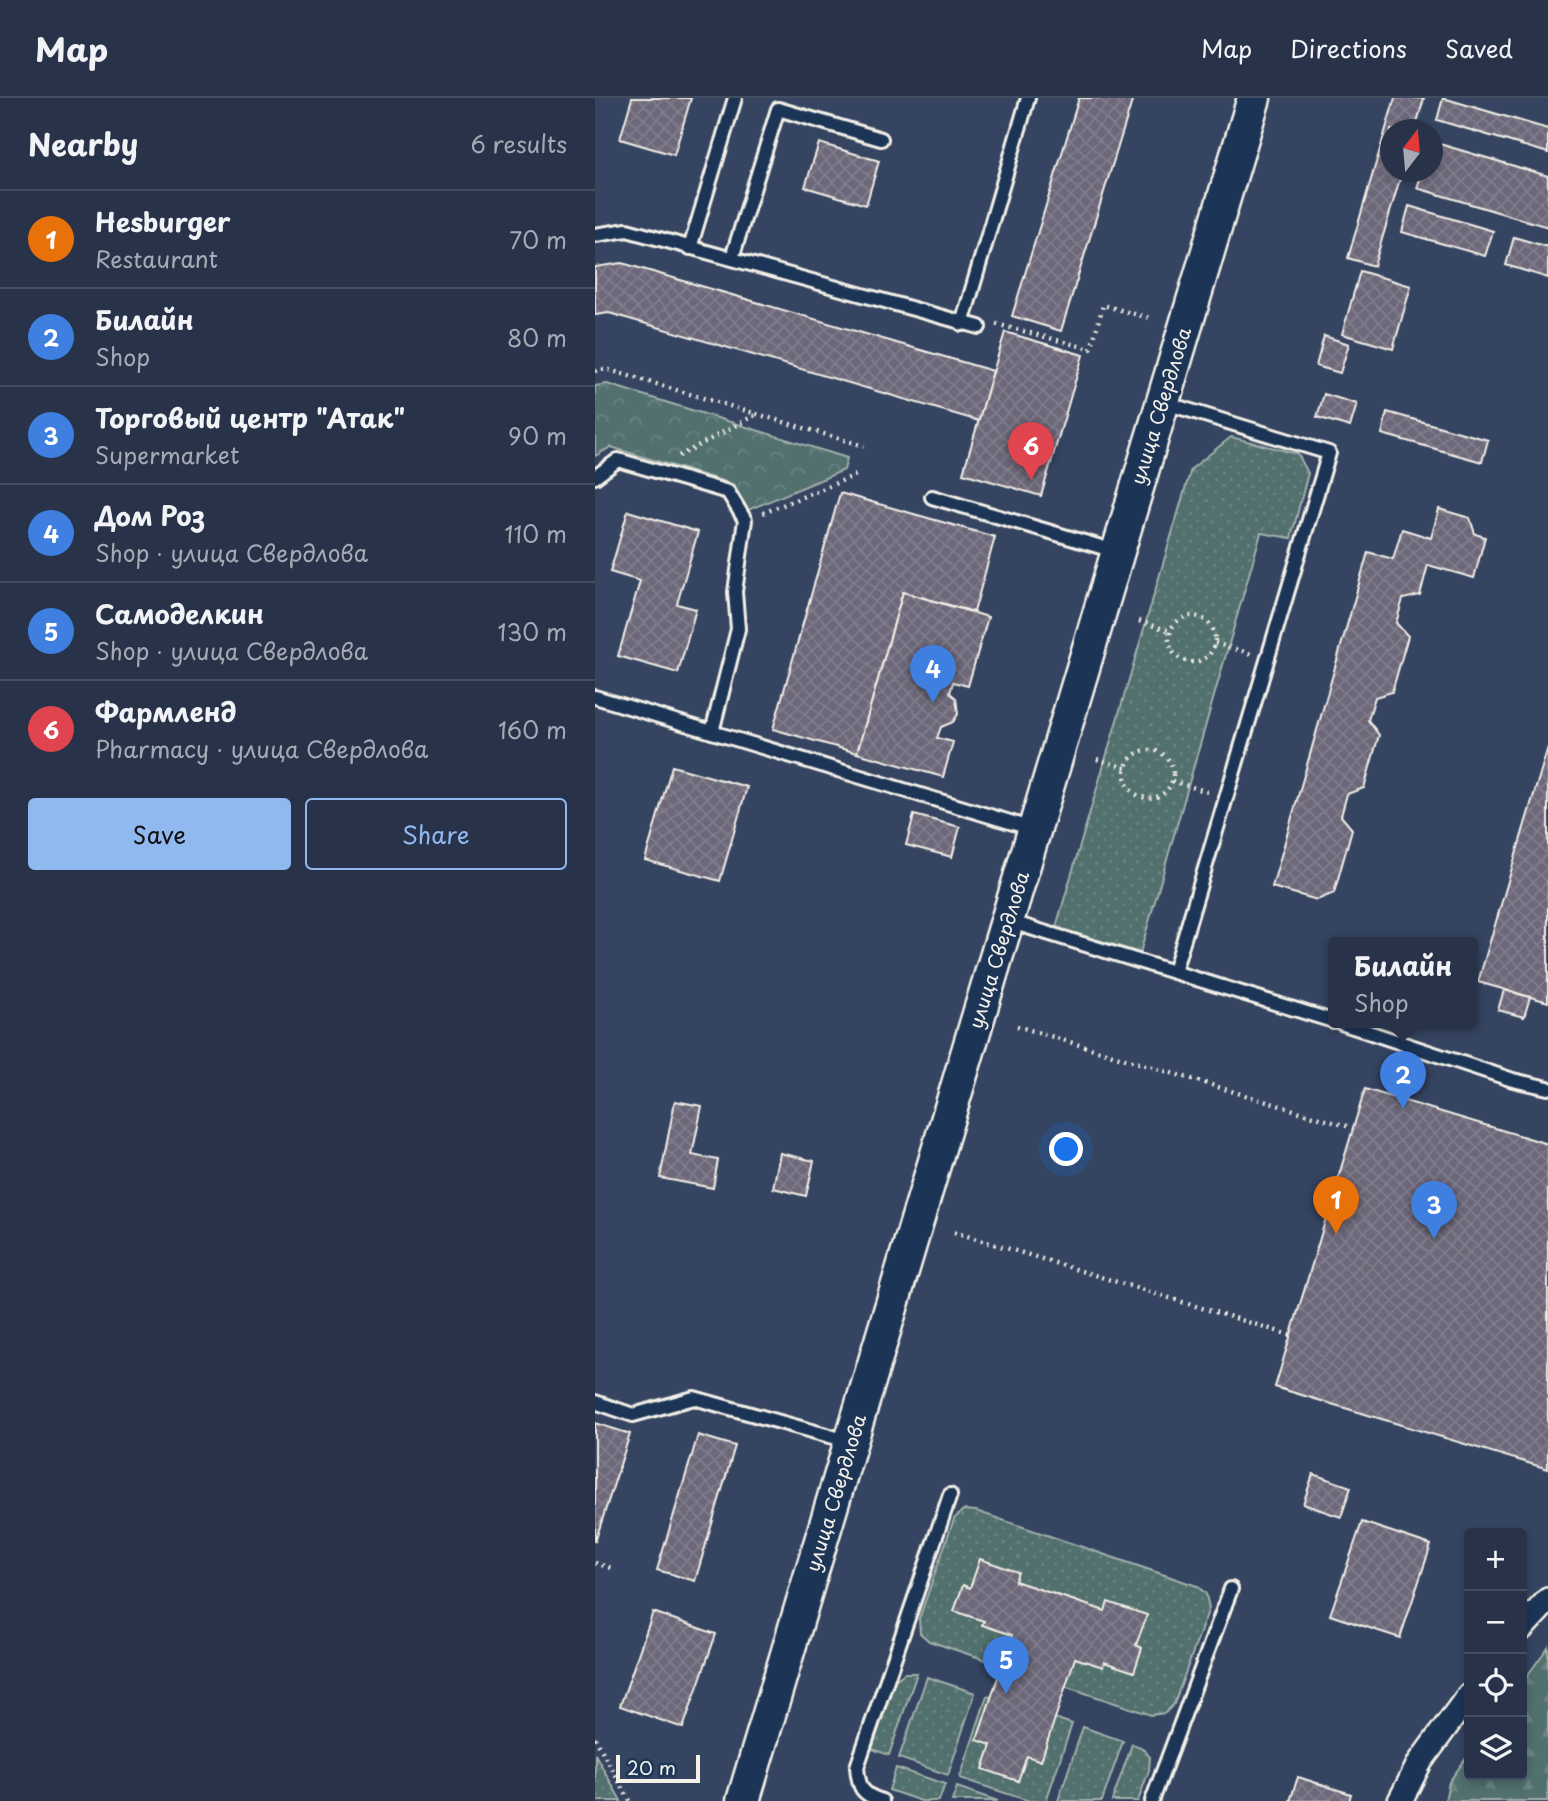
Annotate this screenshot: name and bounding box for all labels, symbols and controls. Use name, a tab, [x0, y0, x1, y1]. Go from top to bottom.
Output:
text: Map	[35, 23, 108, 73]
text: Map	[1201, 30, 1252, 66]
text: Directions	[1290, 30, 1407, 66]
text: Saved	[1445, 30, 1513, 66]
north arrow	[1380, 119, 1443, 182]
text: Nearby	[28, 121, 138, 166]
text: 6 results	[471, 126, 567, 161]
text: Hesburger	[95, 202, 230, 241]
text: 1	[46, 222, 57, 257]
text: 70 m	[509, 222, 567, 257]
text: Restaurant	[95, 241, 218, 276]
text: Билайн	[95, 300, 194, 339]
text: 2	[43, 320, 59, 355]
text: 80 m	[507, 320, 567, 355]
street label: улица Свердлова	[1123, 323, 1197, 488]
text: Shop	[95, 339, 150, 374]
text: Торговый центр "Атак"	[95, 398, 405, 437]
text: 3	[43, 418, 59, 453]
text: 90 m	[508, 418, 567, 453]
pin: 6	[1008, 422, 1054, 480]
text: Supermarket	[95, 437, 239, 472]
text: Дом Роз	[95, 496, 205, 535]
text: 4	[43, 516, 59, 551]
text: 110 m	[505, 516, 567, 551]
text: Shop · улица Свердлова	[95, 535, 368, 570]
text: Самоделкин	[95, 594, 264, 633]
text: 5	[44, 614, 58, 649]
text: 130 m	[497, 614, 567, 649]
text: Shop · улица Свердлова	[95, 633, 368, 668]
pin: 4	[910, 645, 956, 703]
text: Фармленд	[95, 692, 236, 731]
text: 6	[43, 712, 59, 747]
text: 160 m	[498, 712, 567, 747]
text: Pharmacy · улица Свердлова	[95, 731, 428, 766]
button: Save	[28, 798, 291, 870]
button: Share	[305, 798, 567, 870]
street label: улица Свердлова	[961, 867, 1035, 1032]
popup	[1328, 937, 1478, 1028]
text: Билайн	[1354, 946, 1452, 985]
text: Shop	[1354, 985, 1409, 1020]
pin: 2	[1380, 1051, 1426, 1109]
your location	[1049, 1132, 1083, 1166]
pin: 1	[1313, 1176, 1359, 1234]
pin: 3	[1411, 1181, 1457, 1239]
street label: улица Свердлова	[798, 1410, 872, 1575]
map controls	[1464, 1528, 1527, 1780]
button: +	[1464, 1528, 1527, 1591]
button: −	[1464, 1591, 1527, 1654]
pin: 5	[983, 1636, 1029, 1694]
button: locate	[1464, 1654, 1527, 1717]
button: layers	[1464, 1717, 1527, 1780]
scale bar	[616, 1752, 700, 1784]
text: 20 m	[627, 1753, 676, 1781]

